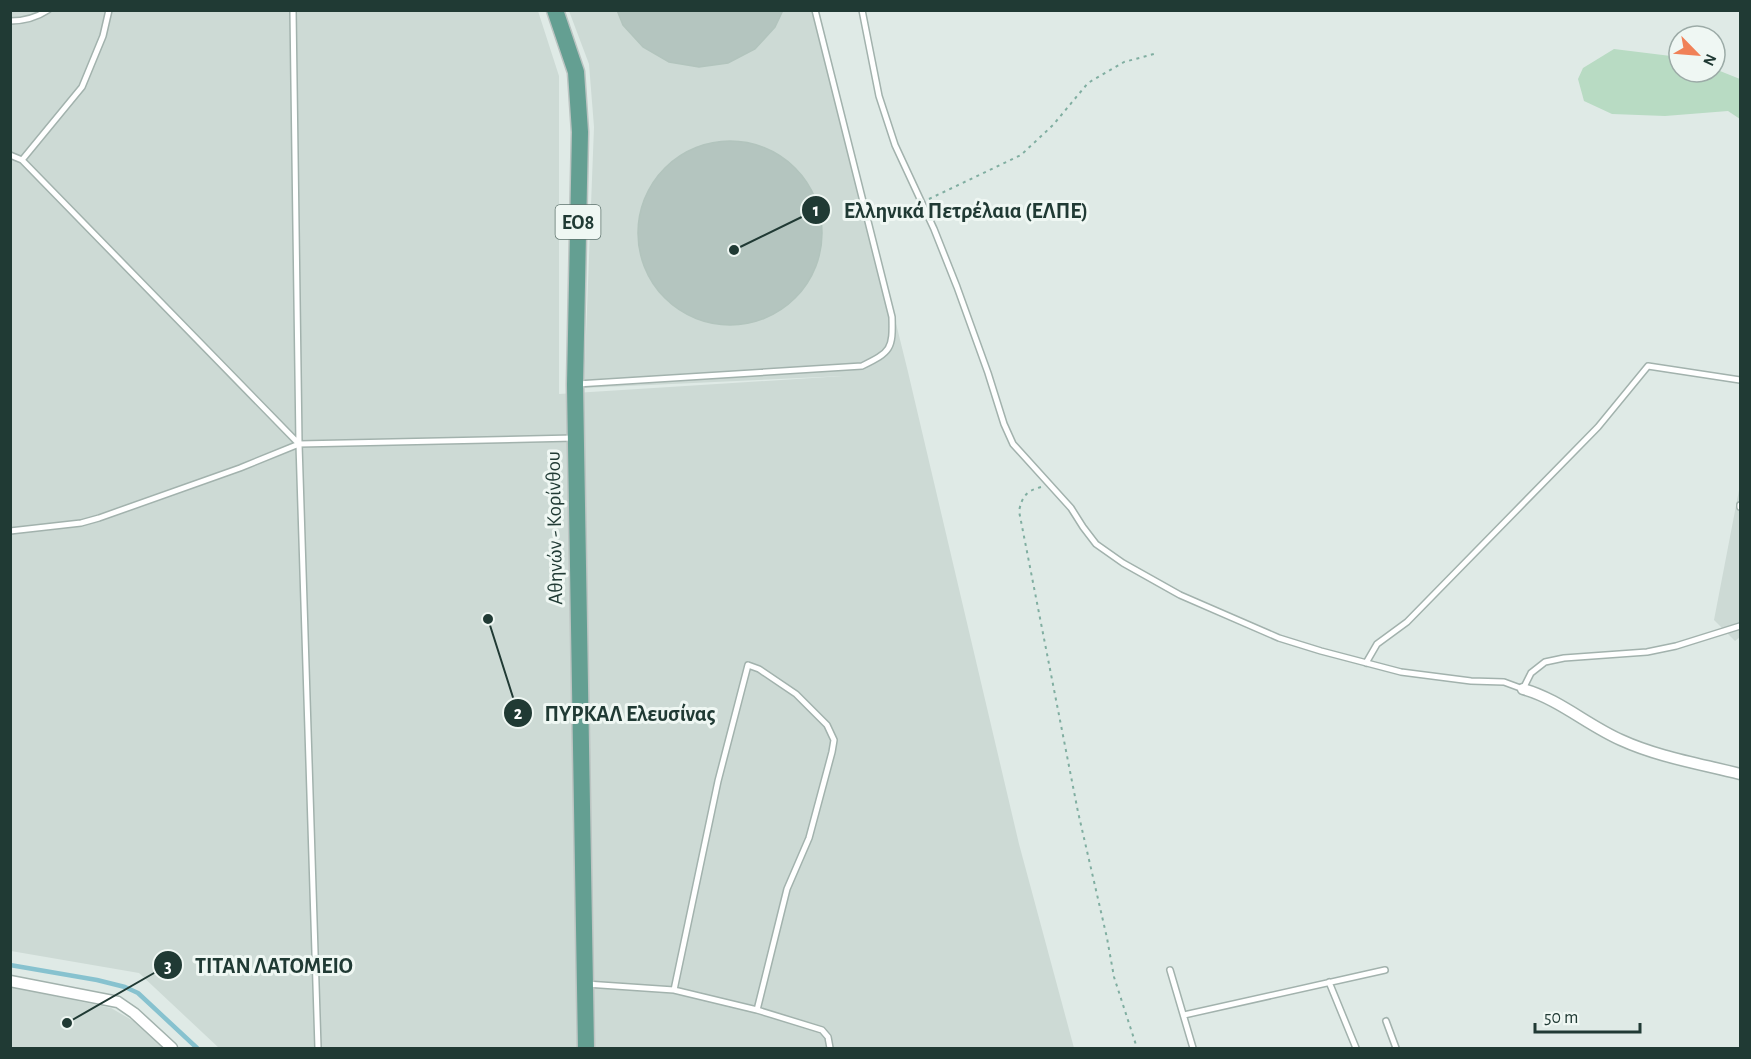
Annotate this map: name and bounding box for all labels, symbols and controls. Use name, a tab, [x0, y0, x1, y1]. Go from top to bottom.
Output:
north arrow	[1667, 24, 1727, 84]
text: N	[1700, 51, 1719, 68]
callout: Ελληνικά Πετρέλαια (ΕΛΠΕ)	[801, 190, 1100, 230]
text: Ελληνικά Πετρέλαια (ΕΛΠΕ)	[844, 200, 1088, 222]
text: 1	[813, 202, 819, 220]
road number: ΕΟ8	[556, 205, 600, 239]
street label: Αθηνών - Κορίνθου	[543, 451, 566, 605]
callout: ΠΥΡΚΑΛ Ελευσίνας	[503, 693, 728, 733]
text: ΠΥΡΚΑΛ Ελευσίνας	[545, 703, 716, 726]
text: 2	[514, 705, 523, 723]
callout: ΤΙΤΑΝ ΛΑΤΟΜΕΙΟ	[153, 945, 365, 985]
text: ΤΙΤΑΝ ΛΑΤΟΜΕΙΟ	[195, 955, 353, 977]
text: 3	[164, 958, 172, 976]
scale bar	[1535, 996, 1640, 1034]
text: 50 m	[1544, 1009, 1578, 1027]

